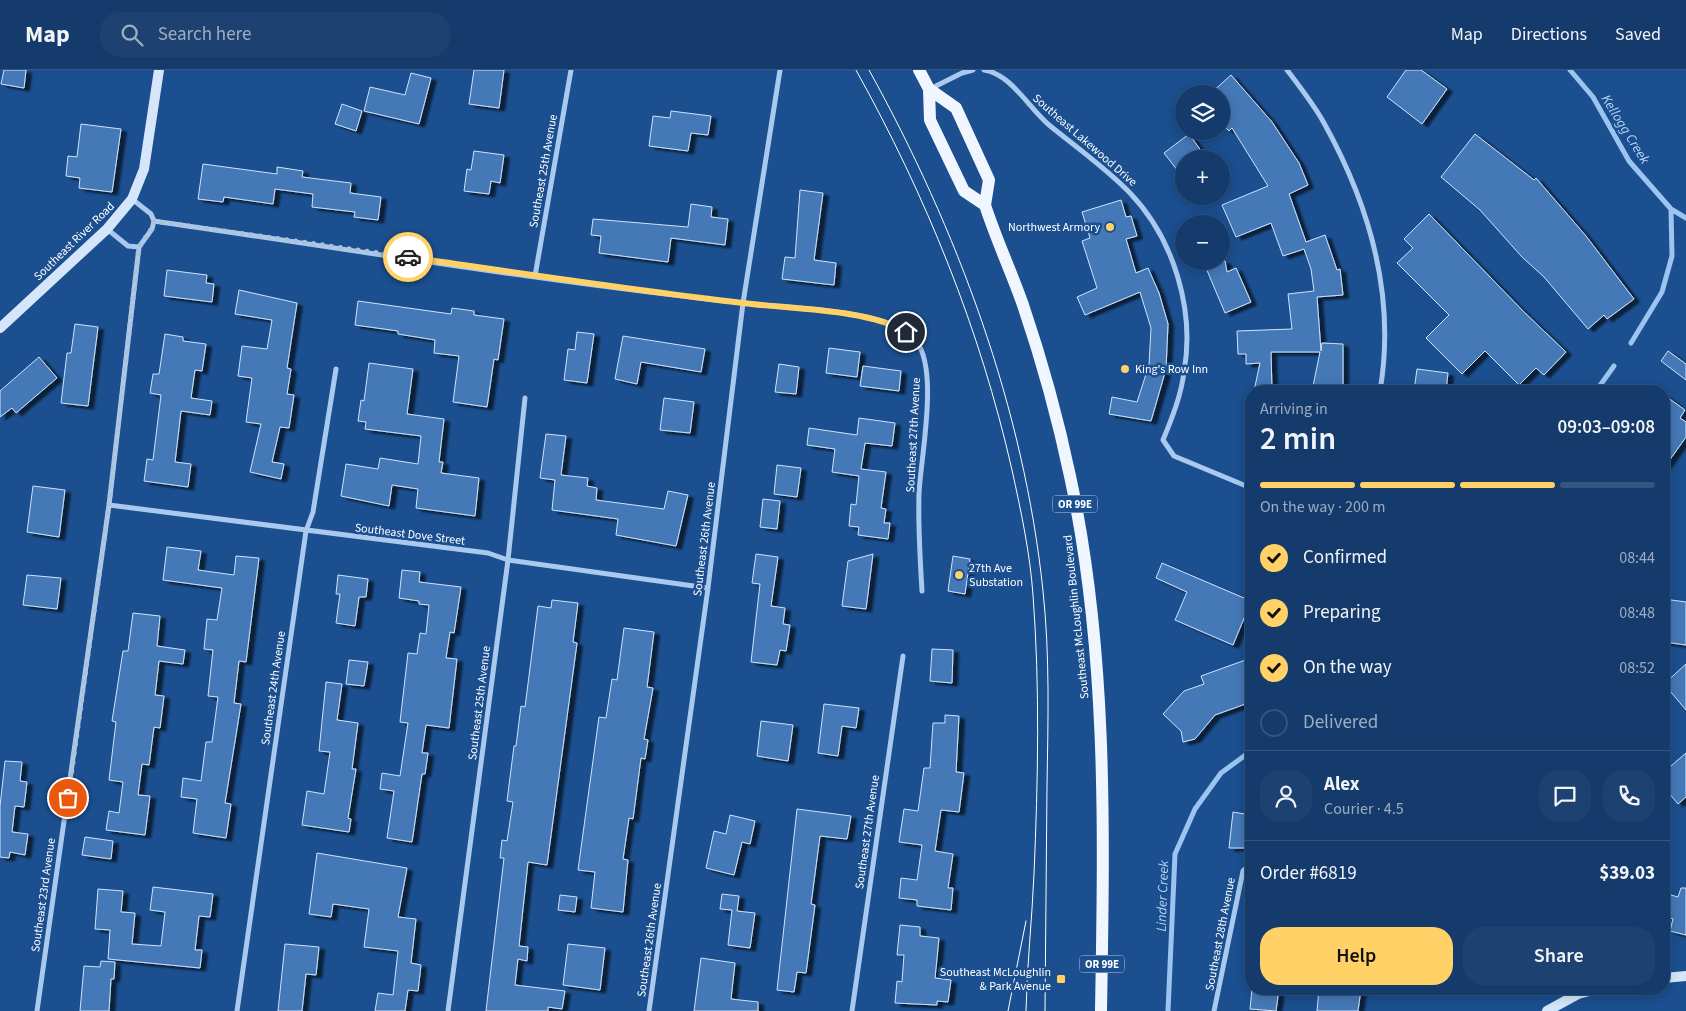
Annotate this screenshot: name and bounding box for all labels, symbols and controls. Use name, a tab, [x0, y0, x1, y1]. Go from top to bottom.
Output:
search box	[100, 12, 450, 57]
text: Map	[25, 17, 70, 52]
icon: search	[118, 21, 146, 49]
text: Search here	[158, 21, 251, 48]
text: Map	[1451, 22, 1483, 47]
text: Directions	[1511, 22, 1587, 47]
text: Saved	[1615, 22, 1661, 47]
map controls	[1175, 85, 1230, 270]
button: layers	[1175, 85, 1230, 140]
street label: Southeast Lakewood Drive	[1029, 90, 1141, 191]
water label: Kellogg Creek	[1596, 91, 1655, 168]
street label: Southeast 25th Avenue	[525, 113, 562, 229]
button: +	[1175, 150, 1230, 205]
street label: Southeast River Road	[30, 198, 119, 285]
button: −	[1175, 215, 1230, 270]
place label: Northwest Armory	[1008, 219, 1100, 236]
marker: Northwest Armory	[1104, 221, 1116, 233]
courier	[383, 232, 433, 282]
icon: car	[394, 243, 422, 271]
pin	[885, 311, 927, 353]
icon: home	[892, 318, 920, 346]
place label: King's Row Inn	[1135, 361, 1208, 378]
marker: King's Row Inn	[1119, 363, 1131, 375]
street label: Southeast 27th Avenue	[902, 377, 925, 493]
text: Arriving in	[1260, 398, 1328, 420]
text: 09:03–09:08	[1557, 414, 1655, 441]
text: 2 min	[1260, 416, 1336, 462]
street label: Southeast 26th Avenue	[689, 481, 720, 597]
road number: OR 99E	[1052, 496, 1098, 512]
text: On the way · 200 m	[1260, 496, 1385, 518]
street label: Southeast Dove Street	[354, 519, 466, 550]
street label: Southeast McLoughlin Boulevard	[1059, 534, 1094, 700]
icon: check	[1260, 544, 1288, 572]
text: Confirmed	[1303, 544, 1387, 571]
text: 08:44	[1619, 547, 1655, 569]
place label: 27th Ave Substation	[969, 560, 1023, 591]
marker: 27th Ave Substation	[953, 569, 965, 581]
icon: check	[1260, 599, 1288, 627]
text: Preparing	[1303, 599, 1381, 626]
text: 08:48	[1619, 602, 1655, 624]
street label: Southeast 24th Avenue	[257, 630, 290, 746]
street label: Southeast 25th Avenue	[464, 645, 495, 761]
icon: check	[1260, 654, 1288, 682]
text: On the way	[1303, 654, 1392, 681]
text: 08:52	[1619, 657, 1655, 679]
text: Delivered	[1303, 709, 1378, 736]
button: person	[1260, 770, 1312, 822]
button: chat	[1539, 770, 1591, 822]
button: phone	[1603, 770, 1655, 822]
text: Alex	[1324, 771, 1360, 798]
street label: Southeast 27th Avenue	[851, 774, 884, 890]
pin	[47, 777, 89, 819]
icon: bag	[54, 784, 82, 812]
text: Courier · 4.5	[1324, 798, 1404, 820]
street label: Southeast 23rd Avenue	[27, 837, 60, 953]
water label: Linder Creek	[1152, 860, 1174, 932]
text: Order #6819	[1260, 860, 1357, 887]
text: $39.03	[1599, 860, 1655, 887]
street label: Southeast 28th Avenue	[1201, 876, 1240, 992]
street label: Southeast 26th Avenue	[633, 882, 666, 998]
button: Help	[1260, 927, 1453, 985]
button: Share	[1463, 927, 1655, 985]
road number: OR 99E	[1080, 956, 1124, 972]
place label: Southeast McLoughlin & Park Avenue	[940, 964, 1051, 995]
marker: Southeast McLoughlin & Park Avenue	[1055, 973, 1067, 985]

